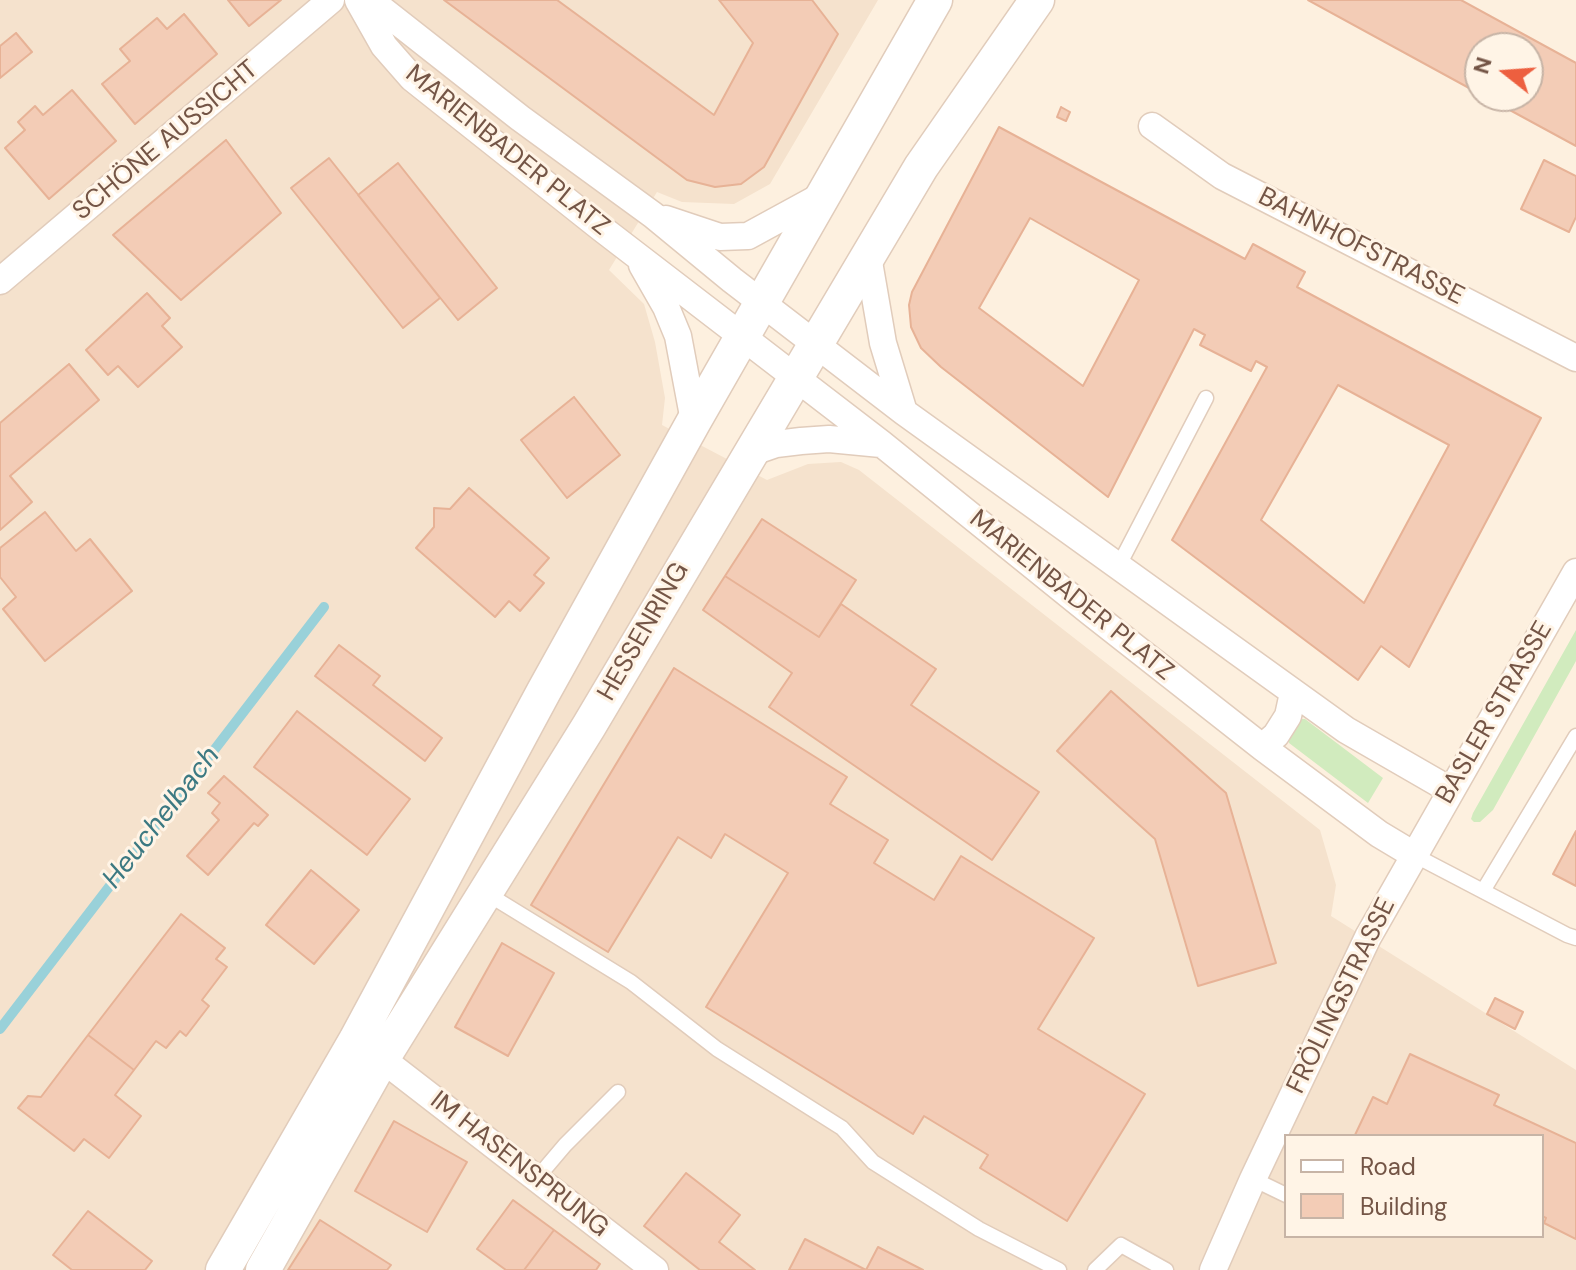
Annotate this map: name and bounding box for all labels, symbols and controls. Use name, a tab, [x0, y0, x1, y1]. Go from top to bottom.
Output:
north arrow	[1464, 32, 1544, 112]
text: N	[1466, 54, 1499, 77]
street label: SCHÖNE AUSSICHT	[67, 55, 265, 227]
street label: MARIENBADER PLATZ	[399, 59, 615, 243]
street label: BAHNHOFSTRASSE	[1253, 182, 1469, 312]
street label: MARIENBADER PLATZ	[963, 504, 1179, 688]
street label: HESSENRING	[592, 557, 696, 707]
street label: BASLER STRASSE	[1430, 616, 1560, 810]
water label: Heuchelbach	[96, 740, 228, 896]
street label: FRÖLINGSTRASSE	[1281, 893, 1403, 1099]
street label: IM HASENSPRUNG	[424, 1086, 614, 1244]
legend	[1284, 1134, 1544, 1238]
text: Road	[1360, 1151, 1416, 1182]
text: Building	[1360, 1191, 1447, 1222]

